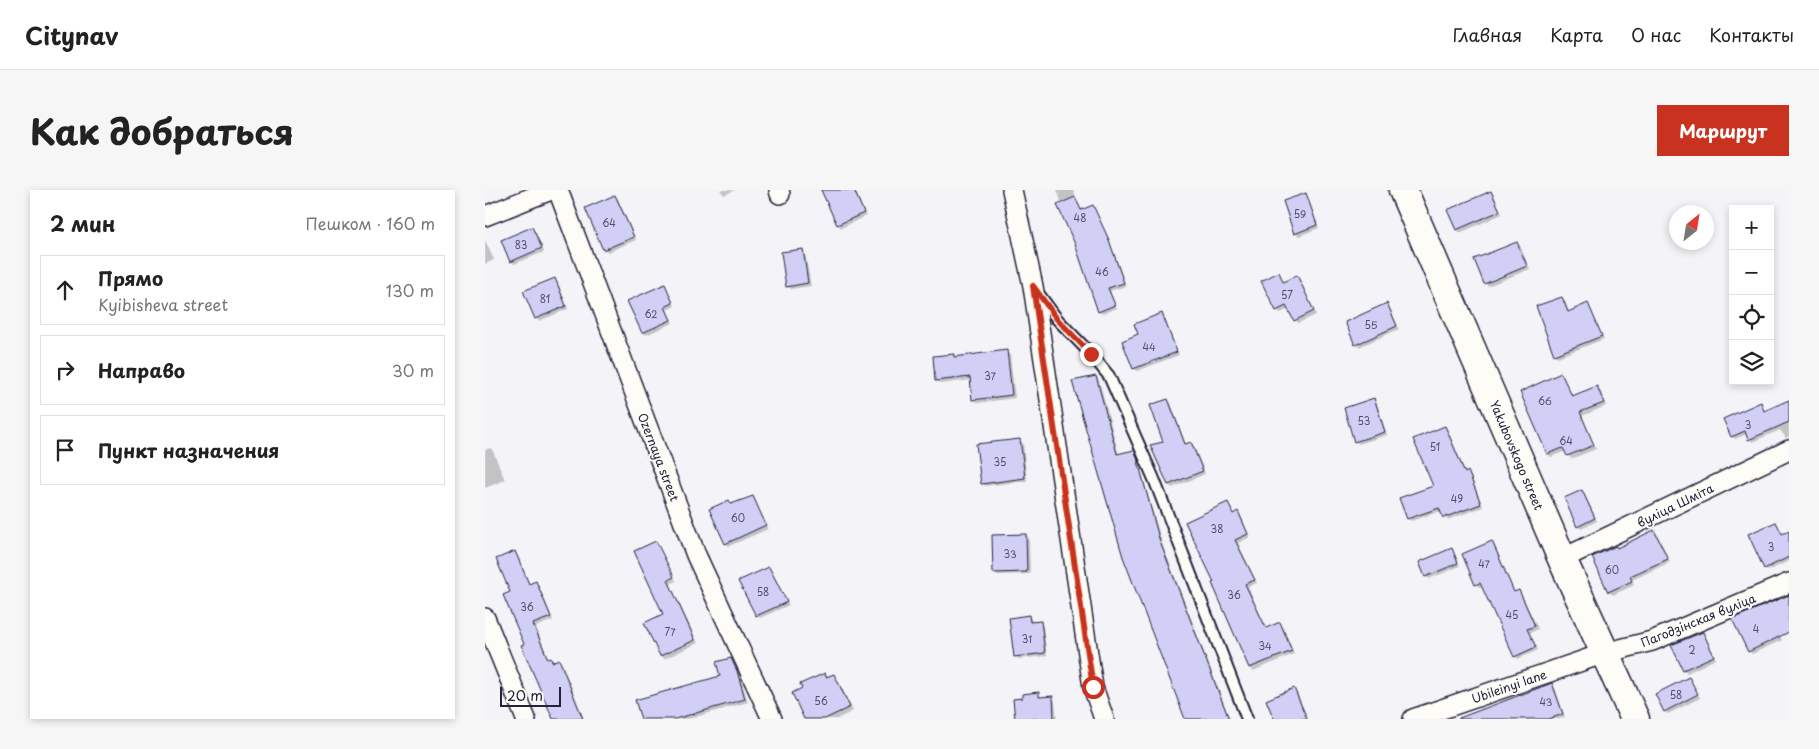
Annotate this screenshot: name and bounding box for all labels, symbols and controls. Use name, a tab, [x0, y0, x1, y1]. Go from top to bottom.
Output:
text: Citynav	[25, 17, 118, 53]
text: Главная	[1453, 21, 1522, 48]
text: Карта	[1550, 21, 1603, 48]
text: О нас	[1631, 21, 1681, 48]
text: Контакты	[1709, 21, 1794, 48]
text: Как добраться	[30, 104, 294, 157]
button: Маршрут	[1657, 105, 1789, 156]
north arrow	[1669, 205, 1714, 250]
map controls	[1729, 205, 1774, 385]
button: +	[1729, 205, 1774, 250]
house number: 59	[1294, 206, 1306, 221]
text: 2 мин	[50, 207, 115, 239]
house number: 48	[1074, 210, 1086, 225]
text: Пешком · 160 m	[306, 211, 435, 235]
house number: 64	[602, 215, 616, 230]
house number: 83	[515, 237, 527, 252]
button: −	[1729, 250, 1774, 295]
text: Прямо	[98, 264, 163, 292]
house number: 46	[1095, 264, 1109, 279]
icon: ahead	[51, 276, 79, 304]
text: 130 m	[386, 278, 434, 302]
house number: 57	[1281, 287, 1293, 302]
house number: 81	[540, 291, 550, 306]
text: Kyibisheva street	[98, 292, 228, 316]
button: locate	[1729, 295, 1774, 340]
house number: 62	[644, 306, 658, 321]
house number: 55	[1365, 317, 1378, 332]
house number: 44	[1142, 339, 1156, 354]
button: layers	[1729, 340, 1774, 385]
route end	[1080, 343, 1103, 366]
icon: right	[51, 356, 79, 384]
text: Направо	[98, 356, 185, 384]
text: 30 m	[392, 358, 434, 382]
house number: 37	[984, 368, 997, 383]
house number: 66	[1538, 393, 1552, 408]
street label: Yakubovskogo street	[1486, 397, 1548, 513]
street label: Ozernaya street	[634, 410, 684, 504]
house number: 53	[1358, 413, 1370, 428]
house number: 3	[1745, 417, 1751, 432]
house number: 64	[1559, 433, 1573, 448]
icon: arrive	[51, 436, 79, 464]
text: Пункт назначения	[98, 436, 279, 464]
house number: 51	[1430, 439, 1440, 454]
house number: 35	[994, 454, 1006, 469]
street label: вуліца Шміта	[1634, 478, 1717, 531]
house number: 49	[1451, 491, 1463, 506]
house number: 60	[731, 510, 745, 525]
house number: 38	[1211, 521, 1223, 536]
house number: 3	[1768, 539, 1774, 554]
house number: 33	[1003, 546, 1017, 561]
house number: 47	[1478, 556, 1491, 571]
house number: 60	[1605, 562, 1619, 577]
house number: 58	[757, 584, 769, 599]
house number: 36	[1227, 587, 1241, 602]
street label: Пагодзінская вуліца	[1638, 588, 1759, 651]
house number: 36	[520, 599, 534, 614]
house number: 45	[1506, 607, 1518, 622]
house number: 4	[1753, 621, 1760, 636]
house number: 77	[664, 624, 676, 639]
house number: 31	[1022, 631, 1032, 646]
house number: 34	[1258, 638, 1272, 653]
house number: 2	[1688, 642, 1696, 657]
street label: Ubileinyi lane	[1469, 665, 1549, 707]
route start	[1082, 676, 1105, 699]
scale bar	[500, 684, 561, 707]
text: 20 m	[507, 685, 543, 706]
house number: 58	[1670, 687, 1682, 702]
house number: 56	[814, 693, 828, 708]
house number: 43	[1540, 694, 1553, 709]

